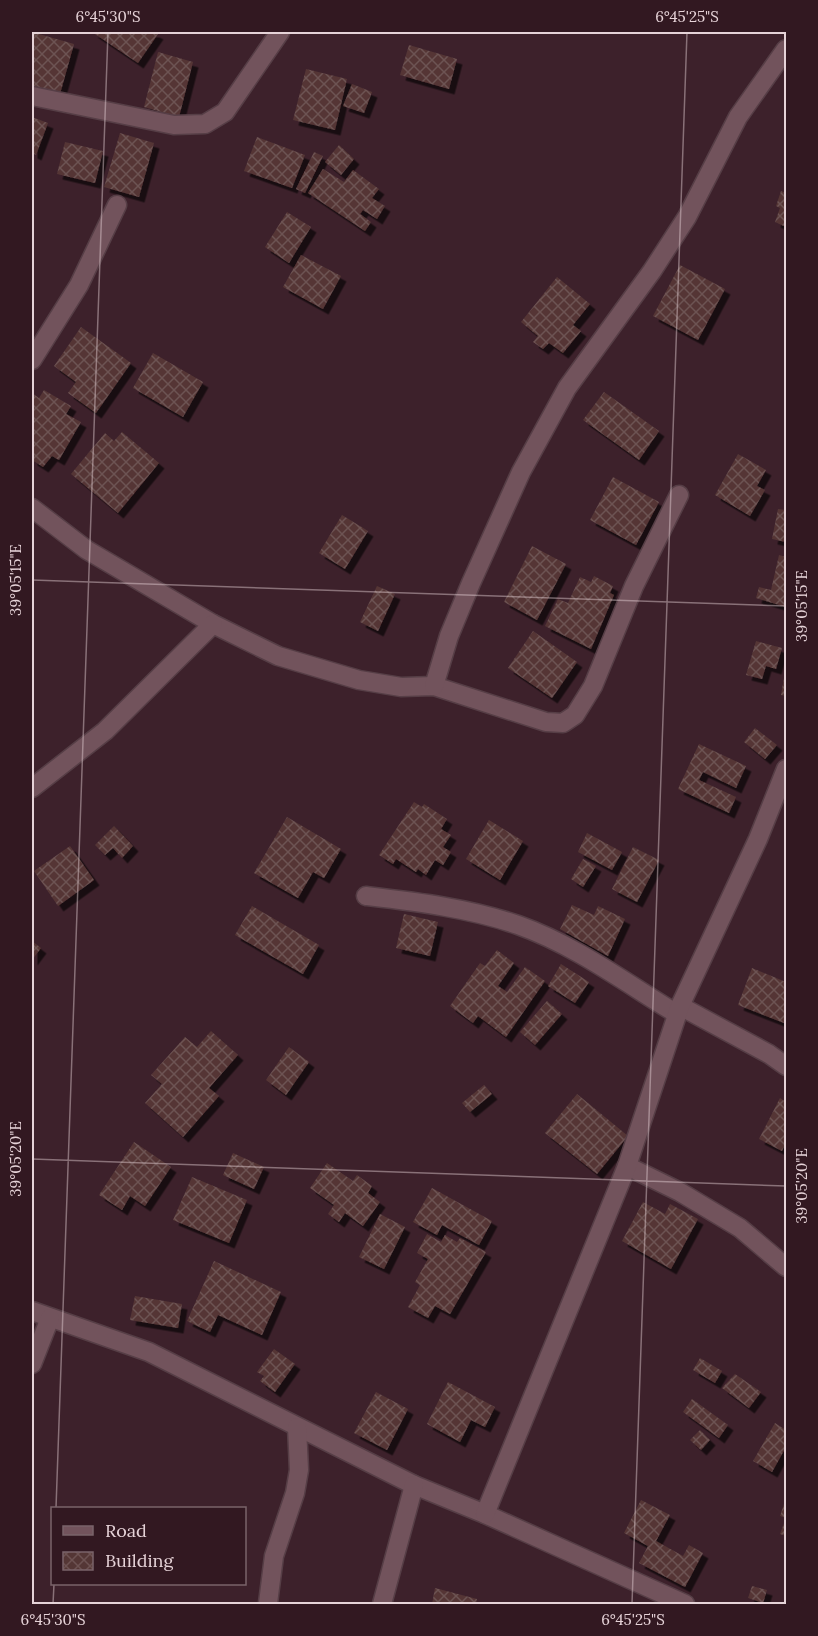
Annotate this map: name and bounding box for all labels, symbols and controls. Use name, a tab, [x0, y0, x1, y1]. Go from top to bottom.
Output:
text: 6°45'30"S	[75, 7, 141, 26]
text: 6°45'25"S	[655, 7, 719, 26]
text: 39°05'15"E	[6, 544, 25, 616]
text: 39°05'15"E	[792, 570, 811, 642]
text: 39°05'20"E	[6, 1121, 25, 1197]
text: 39°05'20"E	[792, 1148, 811, 1224]
legend	[51, 1507, 246, 1585]
text: Road	[105, 1519, 147, 1542]
text: Building	[105, 1549, 175, 1572]
text: 6°45'30"S	[20, 1610, 86, 1629]
text: 6°45'25"S	[601, 1610, 665, 1629]

